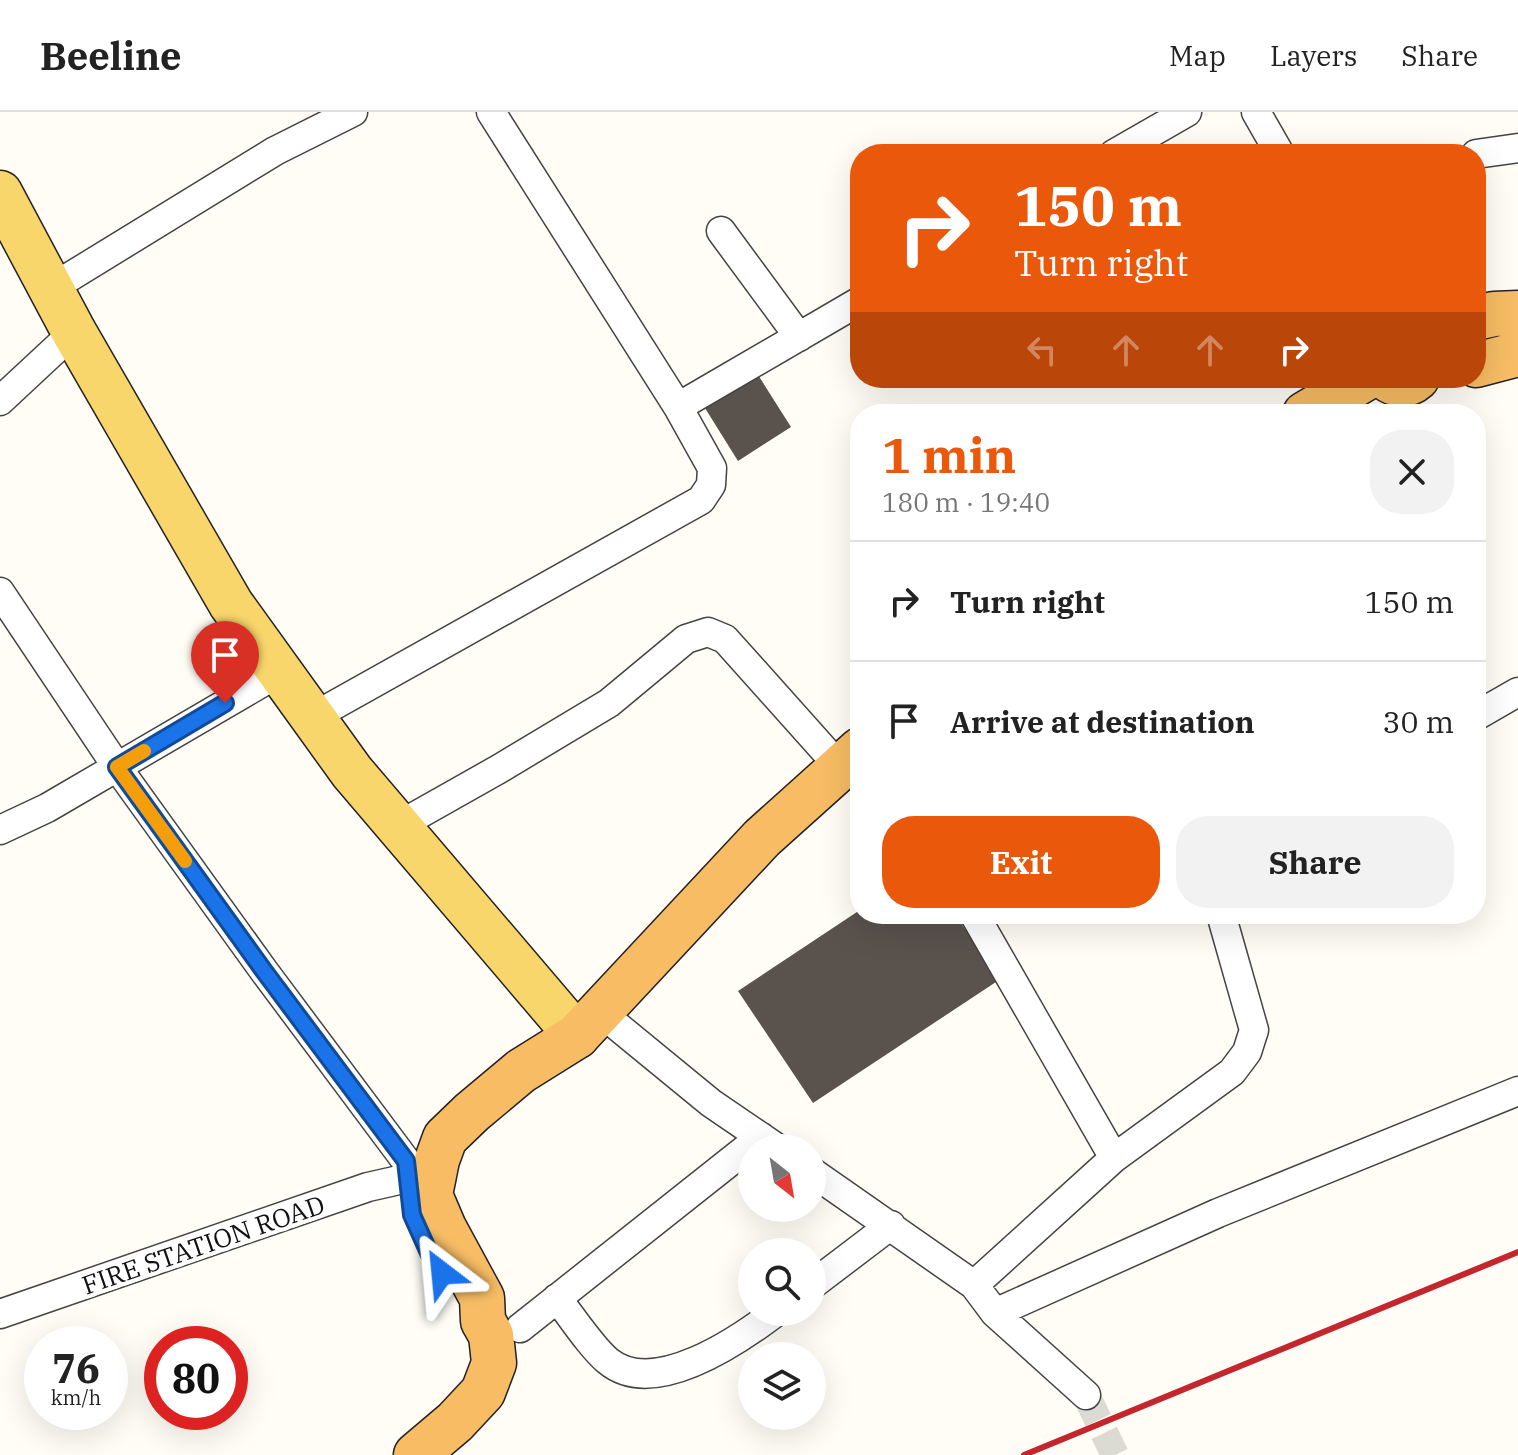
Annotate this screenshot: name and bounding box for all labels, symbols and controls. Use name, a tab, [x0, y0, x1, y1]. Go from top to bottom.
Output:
text: Beeline	[40, 31, 182, 80]
text: Map	[1169, 37, 1226, 74]
text: Layers	[1270, 37, 1357, 74]
text: Share	[1401, 37, 1478, 74]
text: 150 m	[1014, 169, 1182, 241]
icon: right	[882, 176, 986, 280]
text: Turn right	[1014, 239, 1188, 286]
icon: left	[1020, 328, 1064, 372]
icon: ahead	[1104, 328, 1148, 372]
icon: ahead	[1188, 328, 1232, 372]
icon: right	[1272, 328, 1316, 372]
text: 1 min	[882, 424, 1016, 486]
button: close	[1370, 430, 1454, 514]
text: 180 m · 19:40	[882, 485, 1050, 519]
icon: right	[882, 579, 926, 623]
text: Turn right	[950, 582, 1105, 621]
text: 150 m	[1364, 582, 1454, 621]
pin	[191, 621, 259, 703]
icon: arrive	[203, 633, 247, 677]
icon: arrive	[882, 699, 926, 743]
text: Arrive at destination	[950, 702, 1255, 741]
text: 30 m	[1382, 702, 1454, 741]
button: Exit	[882, 816, 1160, 908]
button: Share	[1176, 816, 1454, 908]
north arrow	[738, 1134, 826, 1222]
map controls	[738, 1134, 826, 1430]
street label: FIRE STATION ROAD	[77, 1186, 329, 1302]
position arrow	[400, 1231, 484, 1315]
button: search	[738, 1238, 826, 1326]
speed limit sign: 80	[144, 1326, 248, 1430]
text: 76	[52, 1342, 100, 1394]
button: layers	[738, 1342, 826, 1430]
text: km/h	[51, 1384, 101, 1411]

